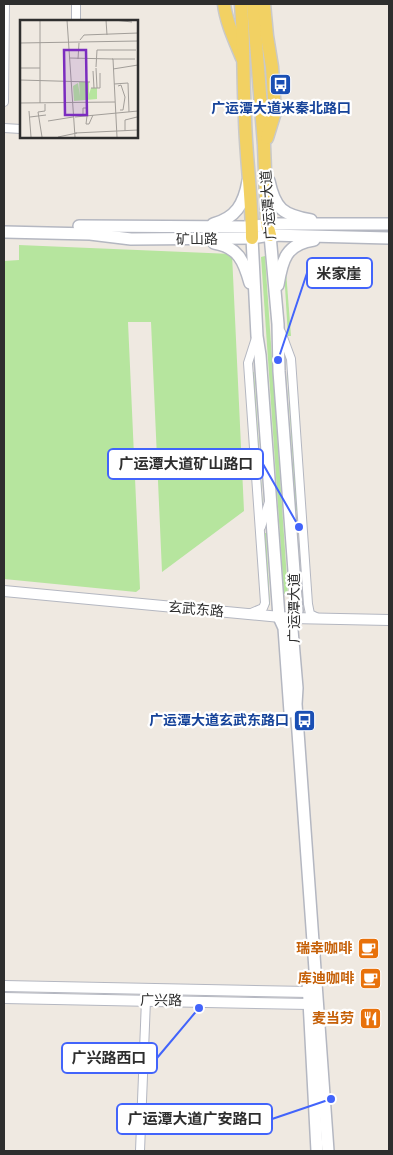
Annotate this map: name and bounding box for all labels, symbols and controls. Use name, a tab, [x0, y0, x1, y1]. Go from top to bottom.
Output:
inset map	[20, 20, 138, 138]
bus stop icon: 广运潭大道米秦北路口	[269, 73, 293, 97]
place label: 广运潭大道米秦北路口	[211, 99, 351, 117]
street label: 广运潭大道	[257, 169, 279, 241]
street label: 矿山路	[176, 230, 218, 248]
callout: 米家崖	[307, 258, 372, 288]
text: 米家崖	[316, 263, 362, 284]
callout: 广运潭大道矿山路口	[108, 449, 263, 479]
text: 广运潭大道矿山路口	[118, 453, 254, 474]
street label: 广运潭大道	[285, 573, 303, 643]
street label: 玄武东路	[167, 598, 225, 620]
bus stop icon: 广运潭大道玄武东路口	[293, 708, 317, 732]
place label: 广运潭大道玄武东路口	[149, 711, 289, 729]
cafe icon: 瑞幸咖啡	[356, 936, 380, 960]
place label: 瑞幸咖啡	[296, 939, 353, 957]
cafe icon: 库迪咖啡	[358, 966, 382, 990]
place label: 库迪咖啡	[298, 969, 355, 987]
street label: 广兴路	[140, 991, 182, 1009]
restaurant icon: 麦当劳	[358, 1006, 382, 1030]
place label: 麦当劳	[312, 1009, 354, 1027]
callout: 广兴路西口	[62, 1043, 157, 1073]
text: 广兴路西口	[71, 1047, 147, 1068]
callout: 广运潭大道广安路口	[117, 1104, 272, 1134]
text: 广运潭大道广安路口	[127, 1108, 263, 1129]

